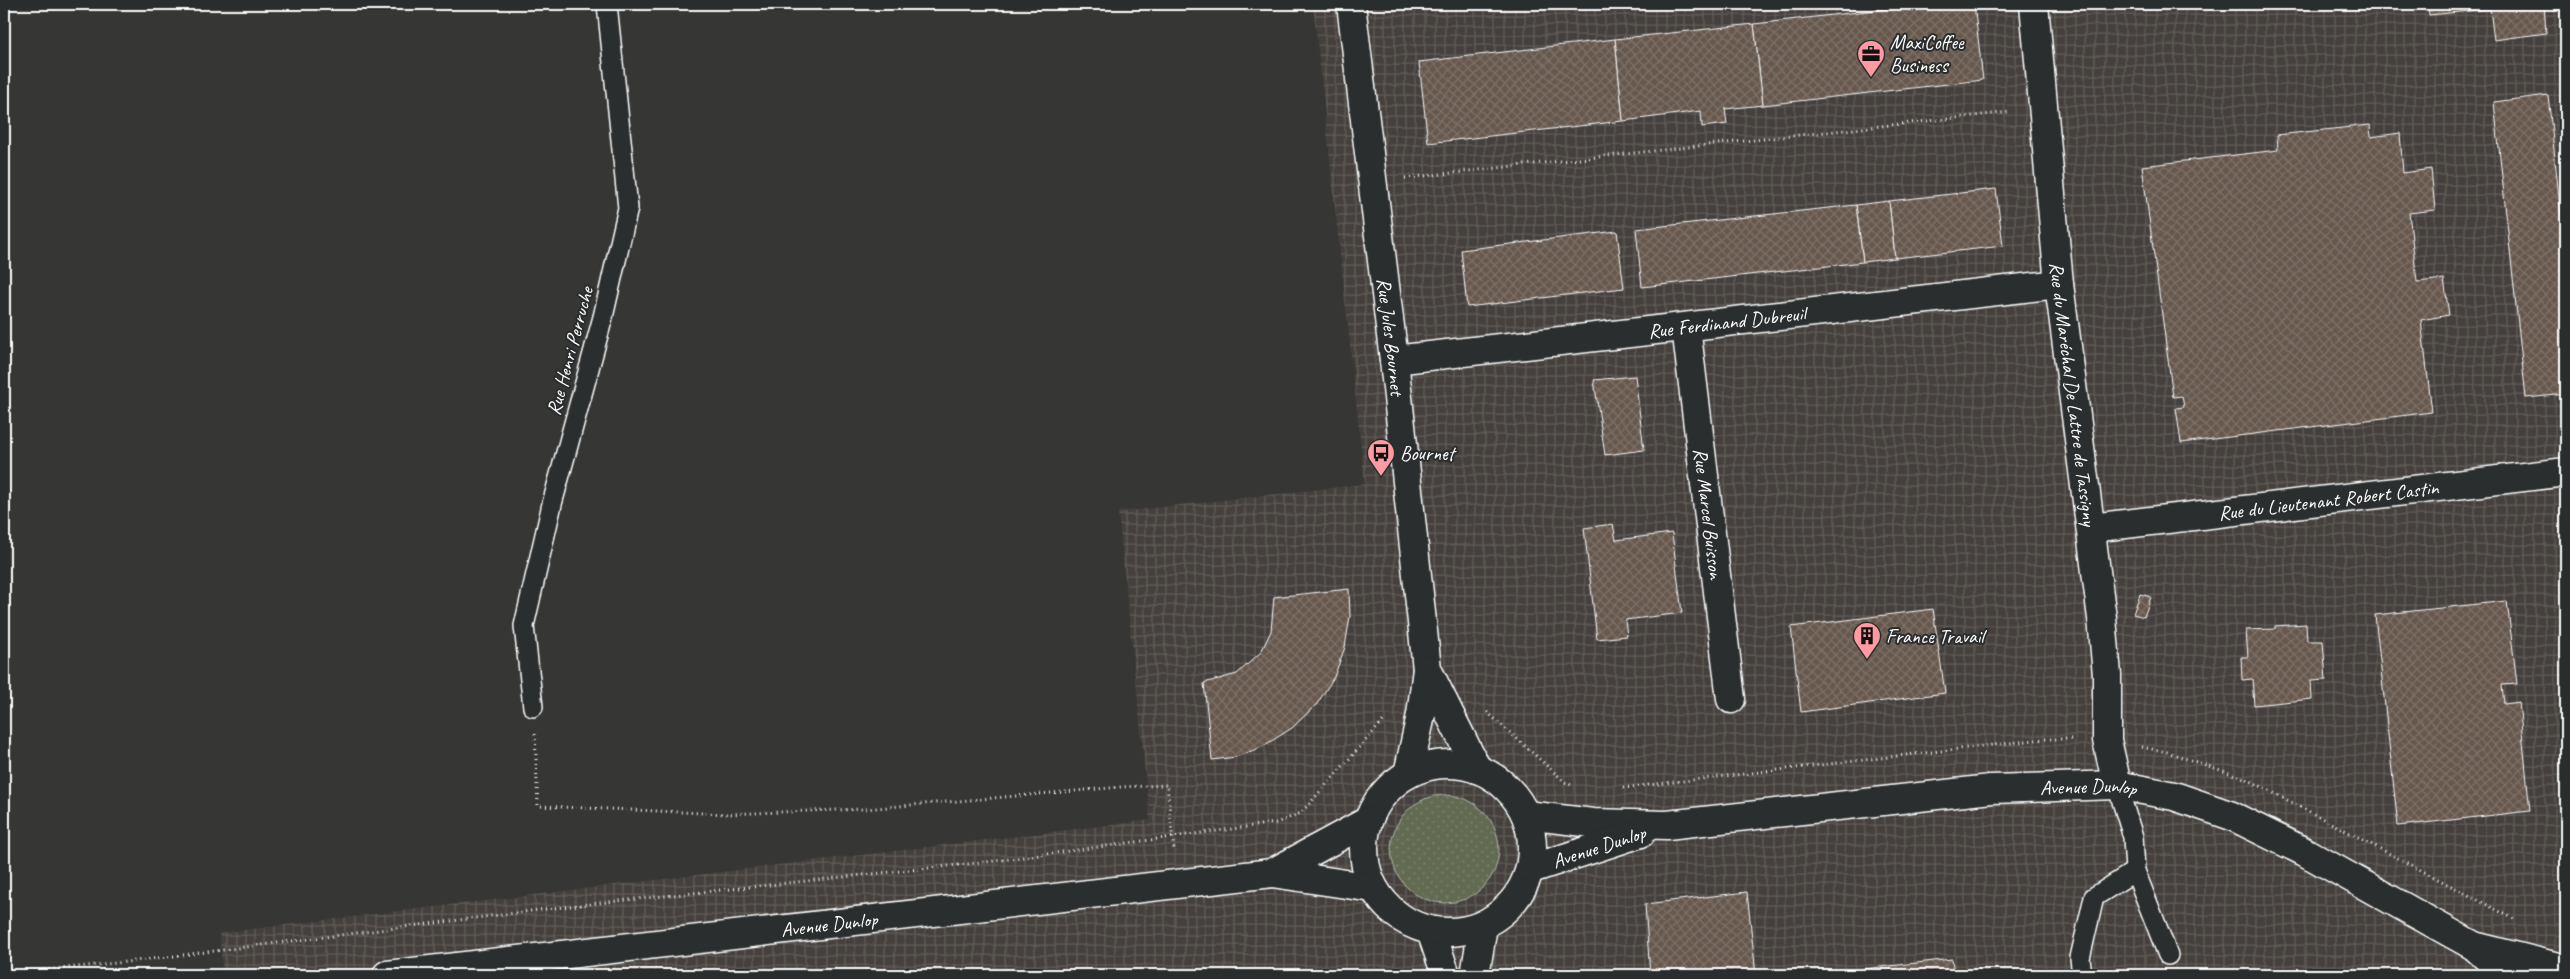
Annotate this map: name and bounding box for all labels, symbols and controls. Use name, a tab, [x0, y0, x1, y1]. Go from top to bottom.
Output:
place label: MaxiCoffee Business	[1890, 30, 1965, 78]
office icon: MaxiCoffee Business	[1856, 39, 1886, 78]
street label: Rue du Maréchal De Lattre de Tassigny	[2045, 261, 2103, 529]
street label: Rue Jules Bournet	[1372, 276, 1410, 399]
street label: Rue Henri Perruche	[541, 283, 599, 418]
street label: Rue Ferdinand Dubreuil	[1647, 300, 1810, 343]
bus stop icon: Bournet	[1366, 438, 1396, 477]
place label: Bournet	[1400, 441, 1458, 466]
street label: Rue Marcel Buisson	[1688, 447, 1729, 582]
street label: Rue du Lieutenant Robert Castin	[2217, 475, 2441, 525]
building icon: France Travail	[1852, 621, 1882, 660]
place label: France Travail	[1886, 624, 1988, 649]
street label: Avenue Dunlop	[2040, 772, 2140, 801]
street label: Avenue Dunlop	[1549, 820, 1650, 874]
street label: Avenue Dunlop	[780, 906, 880, 942]

